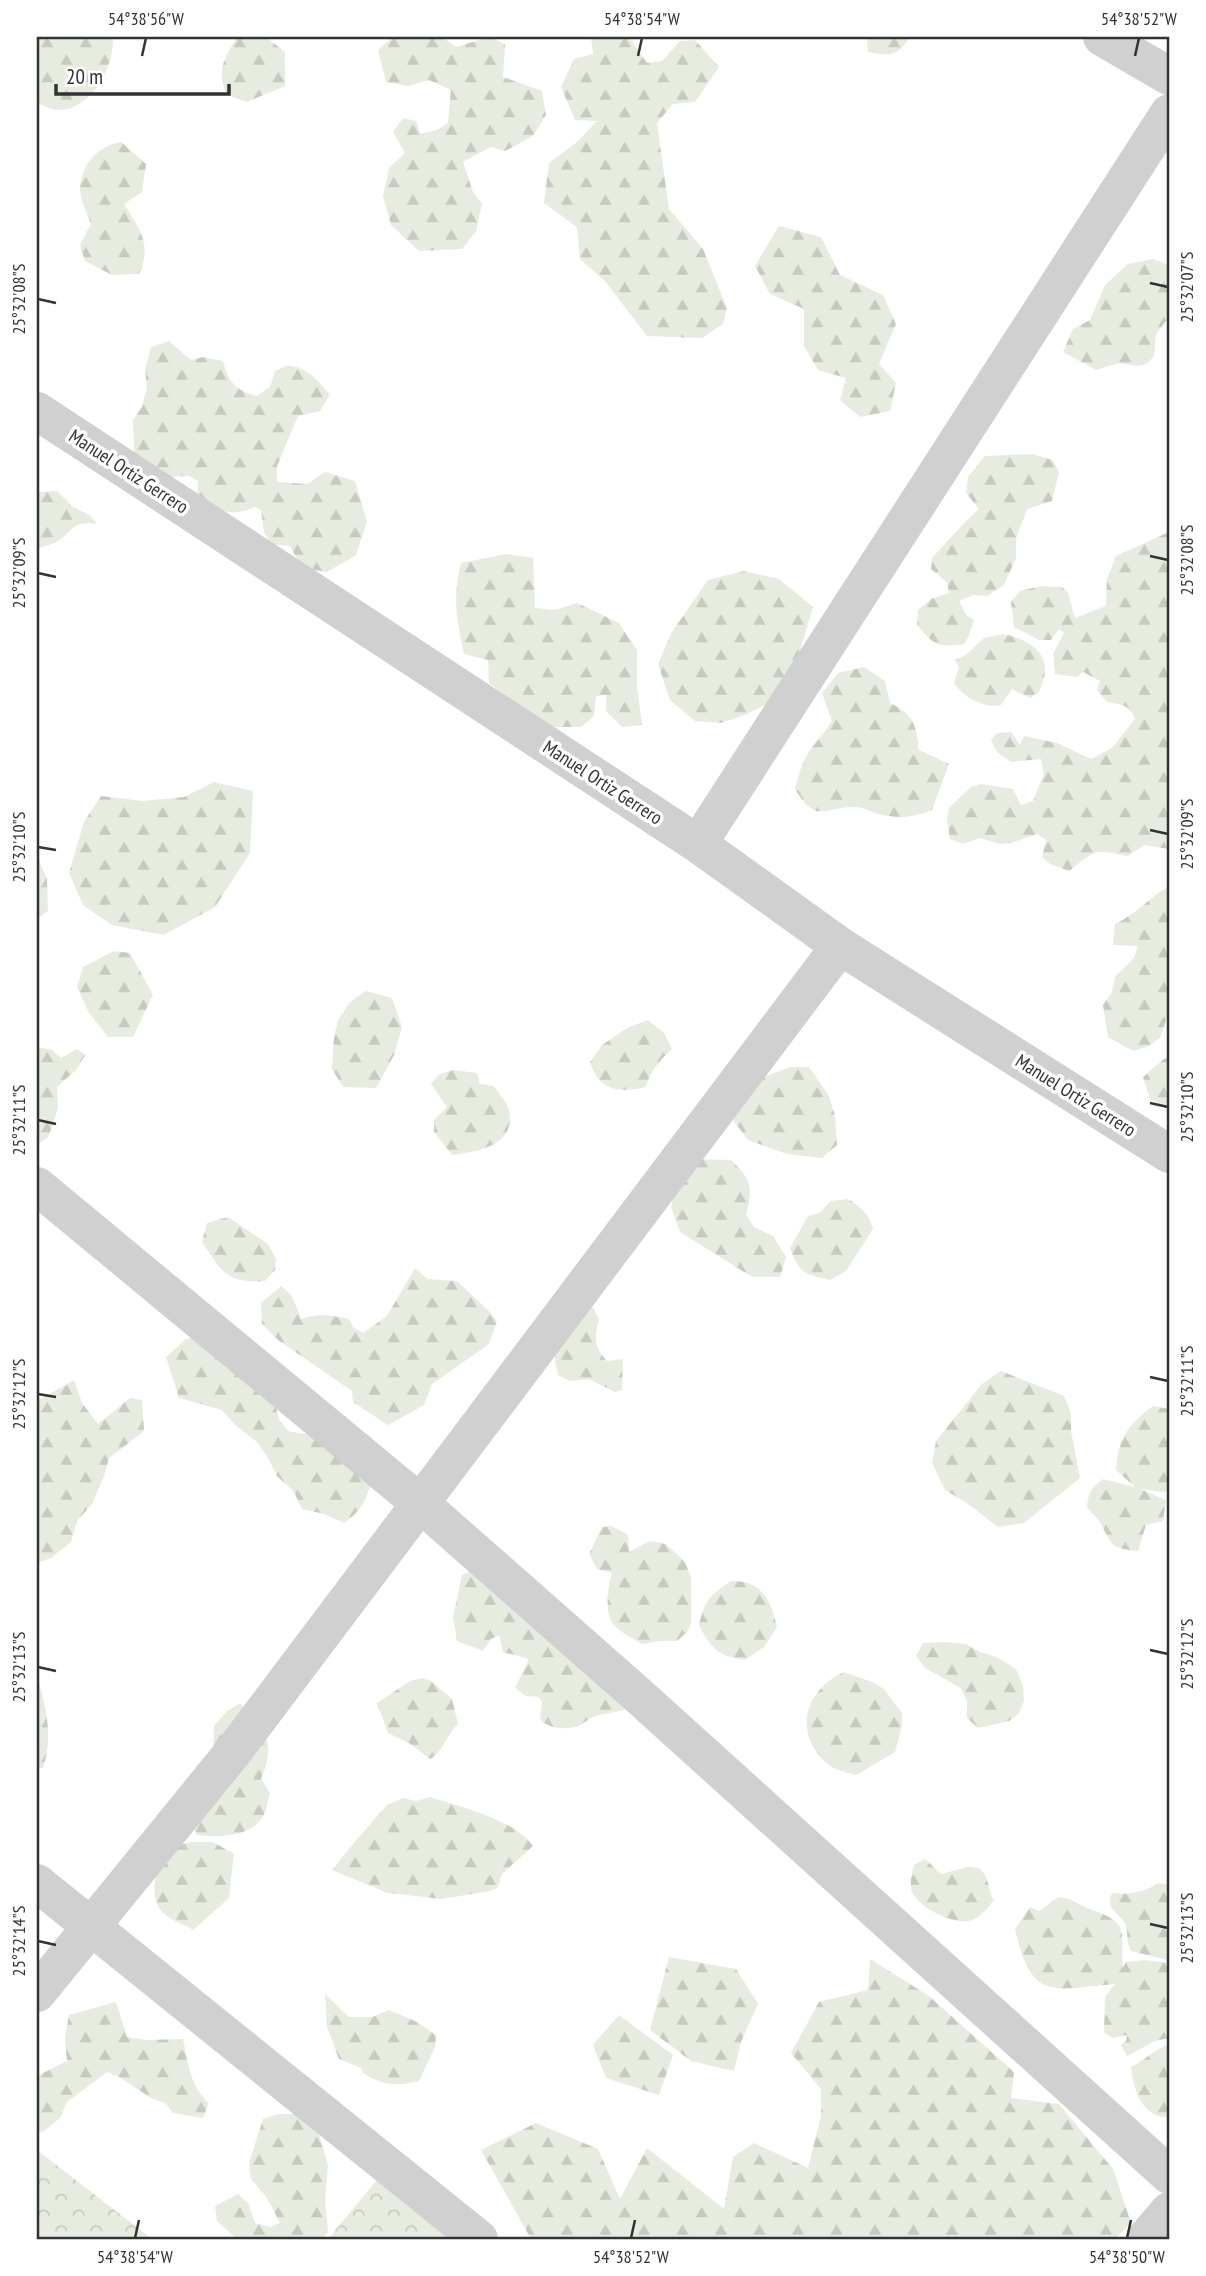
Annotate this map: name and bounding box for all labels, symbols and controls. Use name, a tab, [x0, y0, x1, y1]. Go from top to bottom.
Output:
text: 54°38'56"W	[108, 7, 184, 30]
text: 54°38'54"W	[604, 7, 680, 30]
text: 54°38'52"W	[1101, 7, 1177, 30]
scale bar	[56, 52, 229, 96]
text: 20 m	[66, 63, 103, 90]
text: 25°32'07"S	[1175, 251, 1198, 322]
text: 25°32'08"S	[7, 263, 30, 334]
street label: Manuel Ortiz Gerrero	[65, 424, 193, 518]
text: 25°32'08"S	[1175, 524, 1198, 595]
text: 25°32'09"S	[7, 537, 30, 608]
street label: Manuel Ortiz Gerrero	[539, 735, 667, 829]
text: 25°32'09"S	[1175, 798, 1198, 869]
text: 25°32'10"S	[7, 811, 30, 882]
street label: Manuel Ortiz Gerrero	[1011, 1048, 1141, 1142]
text: 25°32'10"S	[1175, 1071, 1198, 1142]
text: 25°32'11"S	[7, 1084, 30, 1155]
text: 25°32'11"S	[1175, 1345, 1198, 1416]
text: 25°32'12"S	[7, 1358, 30, 1429]
text: 25°32'12"S	[1175, 1618, 1198, 1689]
text: 25°32'13"S	[7, 1631, 30, 1702]
text: 25°32'13"S	[1175, 1892, 1198, 1963]
text: 25°32'14"S	[7, 1905, 30, 1976]
text: 54°38'54"W	[97, 2245, 173, 2268]
text: 54°38'52"W	[593, 2245, 669, 2268]
text: 54°38'50"W	[1089, 2245, 1165, 2268]

